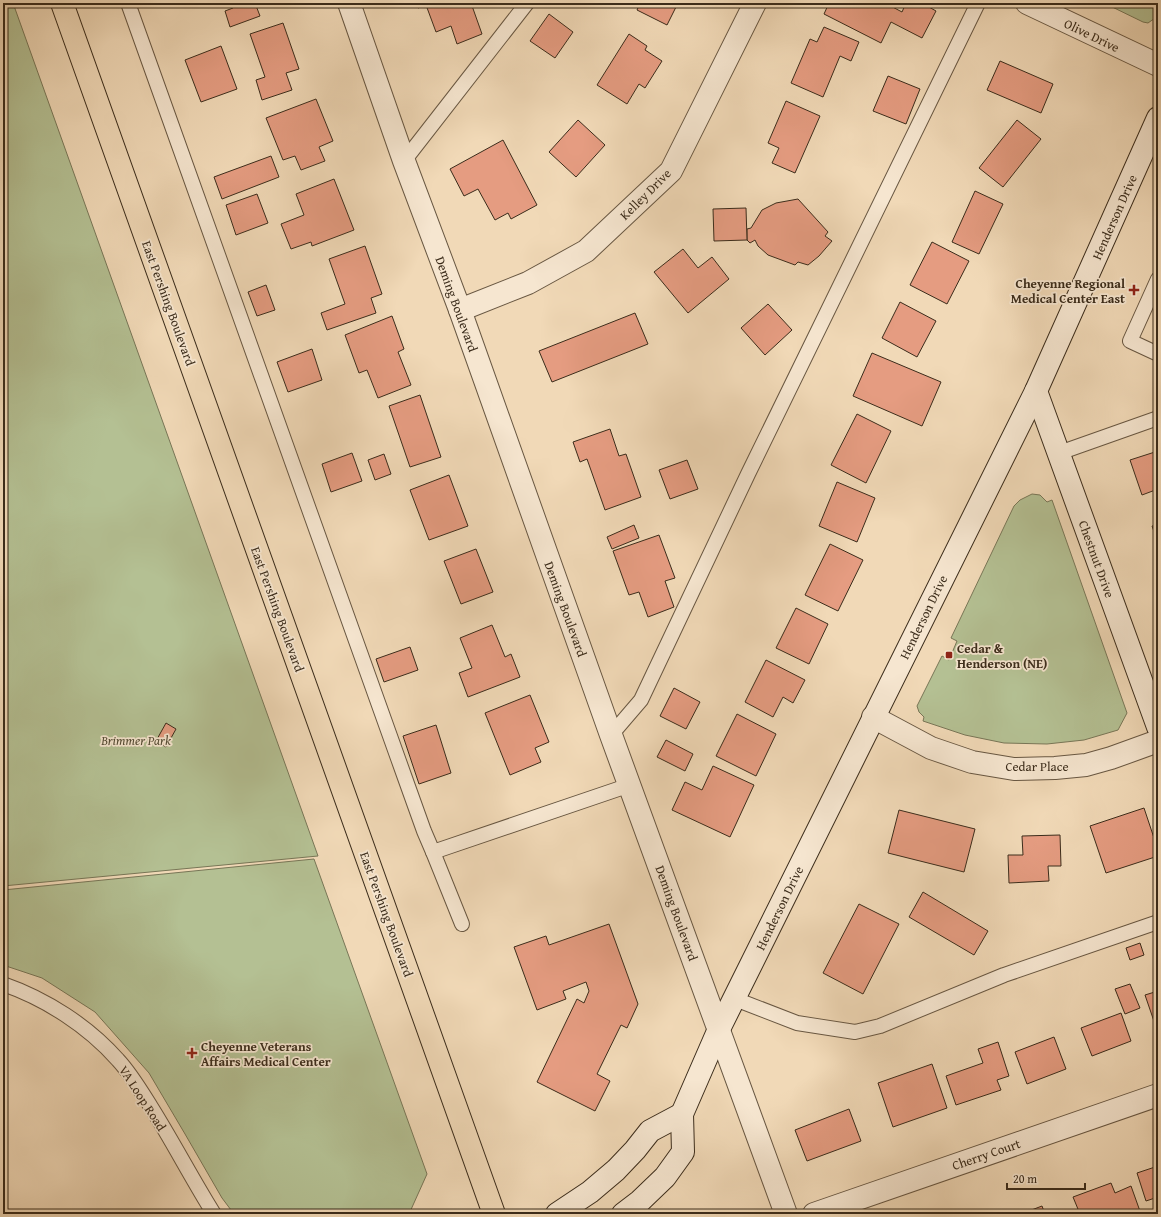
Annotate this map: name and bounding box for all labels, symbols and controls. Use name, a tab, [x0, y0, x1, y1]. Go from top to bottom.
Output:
street label: Olive Drive	[1061, 14, 1123, 57]
street label: Kelley Drive	[615, 164, 675, 224]
street label: Henderson Drive	[1087, 172, 1142, 263]
street label: East Pershing Boulevard	[137, 238, 200, 368]
street label: Deming Boulevard	[430, 254, 483, 355]
place label: Cheyenne Regional Medical Center East	[1011, 274, 1125, 308]
marker: Cheyenne Regional Medical Center East	[1128, 284, 1140, 296]
street label: Chestnut Drive	[1074, 518, 1119, 601]
street label: East Pershing Boulevard	[246, 544, 309, 674]
street label: Deming Boulevard	[539, 559, 592, 660]
street label: Henderson Drive	[895, 572, 952, 663]
place label: Cedar & Henderson (NE)	[957, 639, 1047, 673]
marker: Cedar & Henderson (NE)	[944, 650, 954, 660]
park label: Brimmer Park	[100, 731, 171, 750]
street label: Cedar Place	[1005, 757, 1069, 776]
street label: East Pershing Boulevard	[355, 849, 418, 979]
street label: Deming Boulevard	[650, 863, 703, 964]
street label: Henderson Drive	[751, 863, 808, 954]
place label: Cheyenne Veterans Affairs Medical Center	[201, 1037, 331, 1071]
marker: Cheyenne Veterans Affairs Medical Center	[186, 1047, 198, 1059]
street label: VA Loop Road	[114, 1062, 171, 1135]
street label: Cherry Court	[949, 1134, 1023, 1175]
scale bar	[1007, 1165, 1085, 1191]
text: 20 m	[1013, 1170, 1037, 1187]

